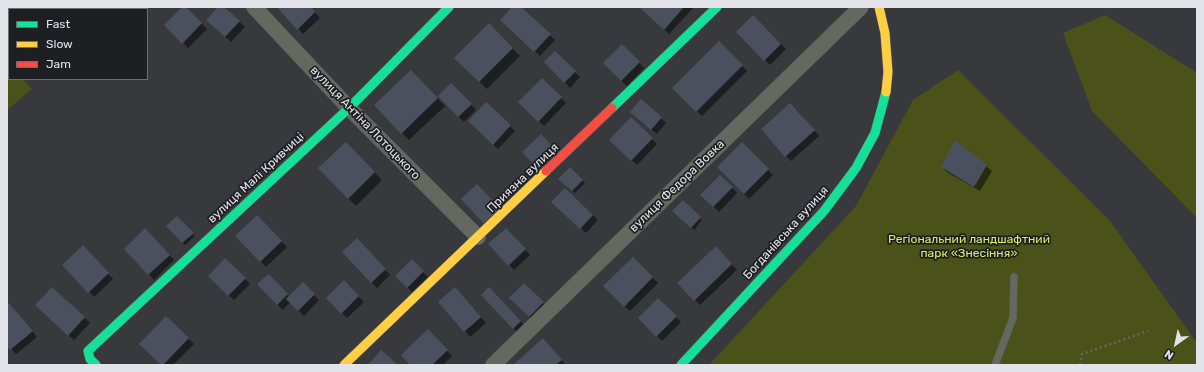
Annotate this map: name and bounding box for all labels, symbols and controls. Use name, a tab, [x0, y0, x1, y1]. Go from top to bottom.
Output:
legend	[8, 8, 148, 80]
text: Fast	[46, 17, 70, 31]
text: Slow	[46, 37, 73, 51]
text: Jam	[46, 57, 71, 71]
street label: вулиця Антіна Лотоцького	[307, 63, 423, 183]
street label: вулиця Малі Кривчиці	[205, 130, 307, 226]
street label: вулиця Федора Вовка	[626, 137, 728, 235]
street label: Приязна вулиця	[484, 140, 562, 216]
street label: Богданівська вулиця	[740, 183, 832, 283]
park label: Регіональний ландшафтний парк «Знесіння»	[888, 233, 1050, 261]
north arrow	[1156, 324, 1196, 364]
text: N	[1162, 347, 1176, 362]

